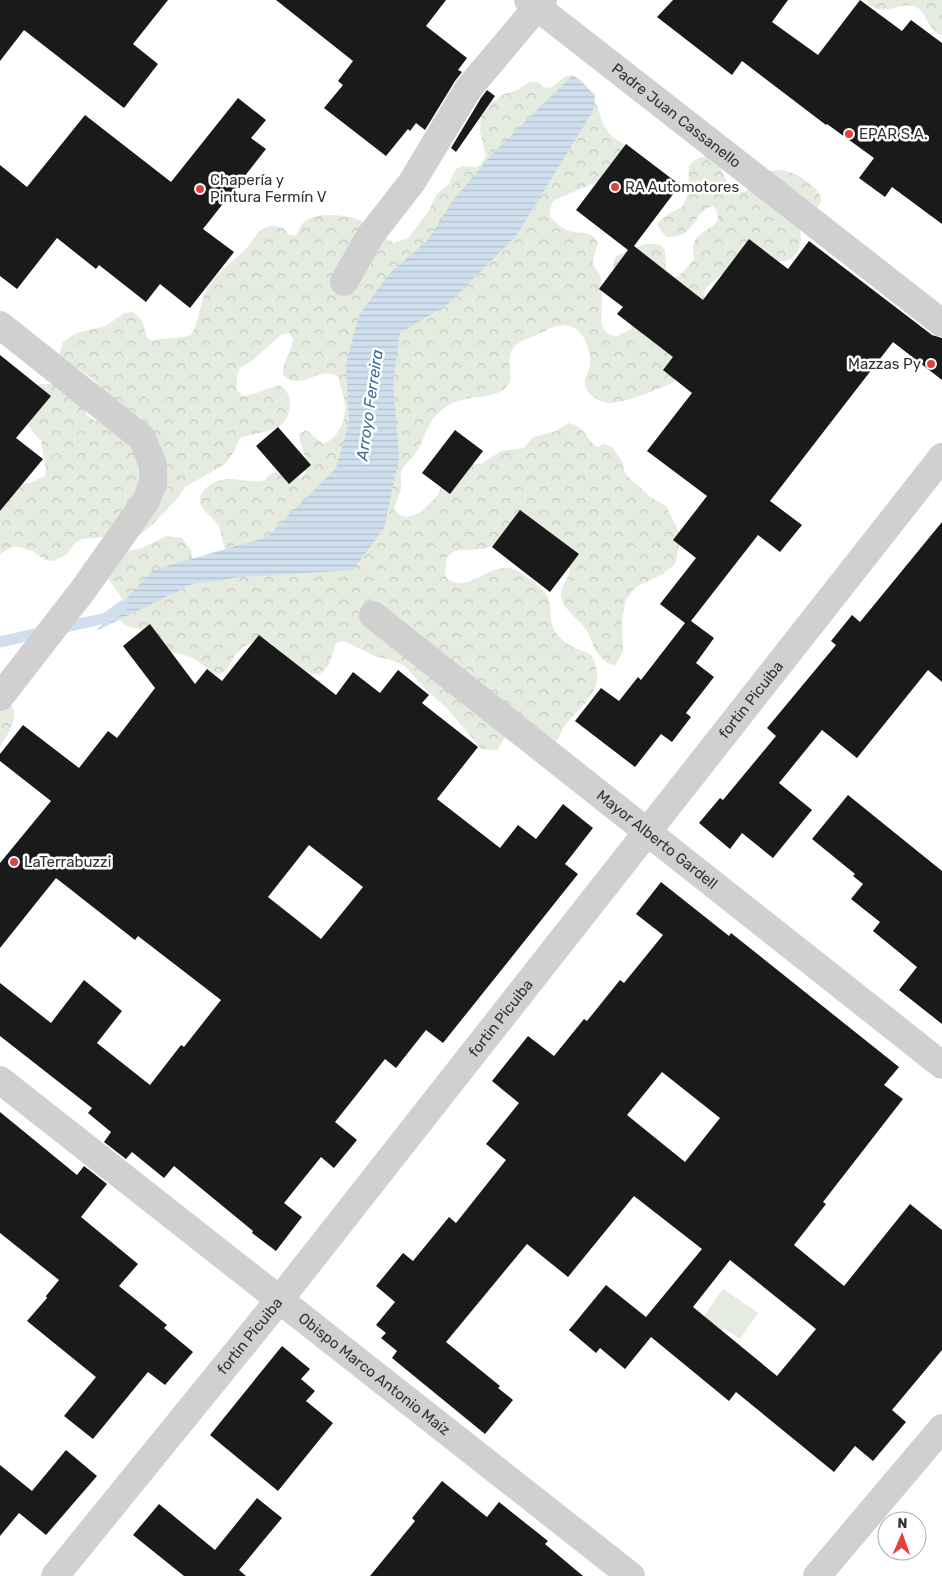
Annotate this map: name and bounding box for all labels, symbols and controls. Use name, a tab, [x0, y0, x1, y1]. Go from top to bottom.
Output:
street label: Padre Juan Cassanello	[608, 60, 745, 172]
place label: EPAR S.A.	[859, 125, 928, 143]
marker: EPAR S.A.	[843, 128, 855, 140]
place label: Chapería y Pintura Fermín V	[210, 171, 327, 206]
place label: RA Automotores	[625, 178, 740, 196]
marker: RA Automotores	[609, 181, 621, 193]
marker: Chapería y Pintura Fermín V	[194, 183, 206, 195]
water label: Arroyo Ferreira	[352, 348, 387, 463]
place label: Mazzas Py	[848, 355, 921, 373]
marker: Mazzas Py	[925, 358, 937, 370]
street label: fortin Picuiba	[715, 657, 787, 742]
street label: Mayor Alberto Gardell	[593, 786, 721, 893]
place label: LaTerrabuzzi	[24, 853, 111, 871]
marker: LaTerrabuzzi	[8, 856, 20, 868]
street label: fortin Picuiba	[465, 976, 537, 1061]
street label: fortin Picuiba	[213, 1294, 286, 1378]
street label: Obispo Marco Antonio Maíz	[295, 1309, 454, 1439]
north arrow	[877, 1511, 927, 1561]
text: N	[897, 1515, 908, 1532]

